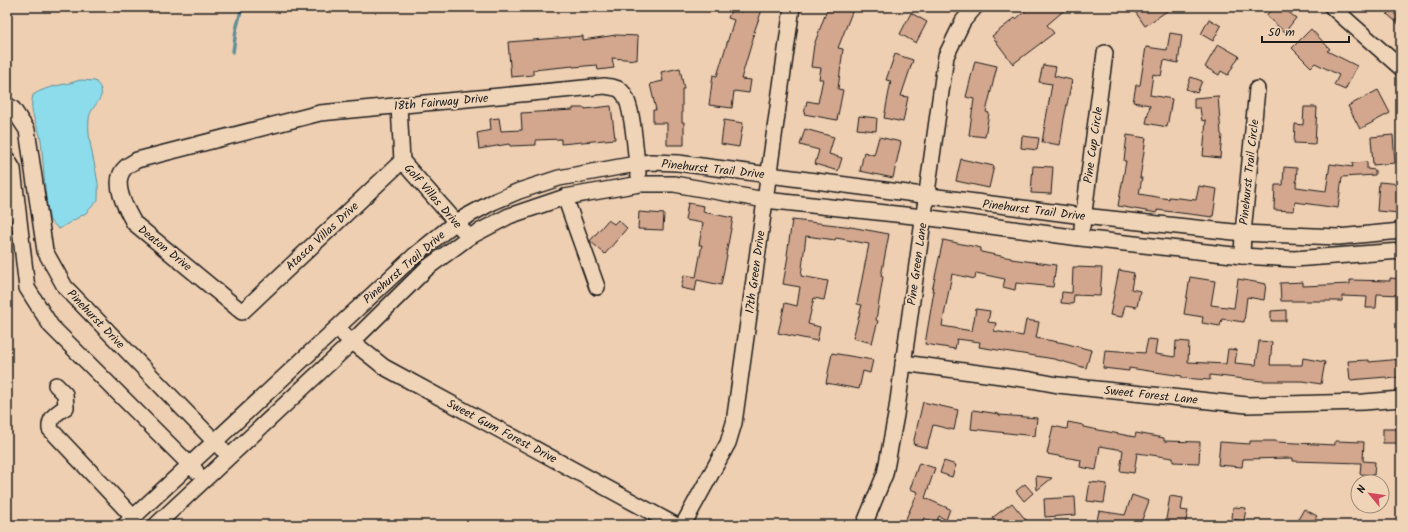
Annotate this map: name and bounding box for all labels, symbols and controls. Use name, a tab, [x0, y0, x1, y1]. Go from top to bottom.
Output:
scale bar	[1262, 18, 1349, 44]
text: 50 m	[1268, 23, 1295, 42]
street label: 18th Fairway Drive	[393, 89, 490, 116]
street label: Pine Cup Circle	[1079, 105, 1108, 185]
street label: Pinehurst Trail Circle	[1234, 118, 1265, 226]
street label: Pinehurst Trail Drive	[660, 155, 766, 184]
street label: Golf Villas Drive	[399, 160, 467, 233]
street label: Pinehurst Trail Drive	[981, 195, 1087, 226]
street label: Atasca Villas Drive	[281, 197, 364, 275]
street label: Deaton Drive	[133, 221, 196, 277]
street label: Pine Green Lane	[902, 221, 933, 307]
street label: Pinehurst Trail Drive	[359, 226, 450, 309]
street label: 17th Green Drive	[740, 229, 771, 315]
street label: Pinehurst Drive	[62, 285, 130, 354]
street label: Sweet Forest Lane	[1103, 381, 1199, 410]
street label: Sweet Gum Forest Drive	[443, 394, 561, 469]
north arrow	[1350, 474, 1390, 514]
text: N	[1353, 482, 1372, 497]

